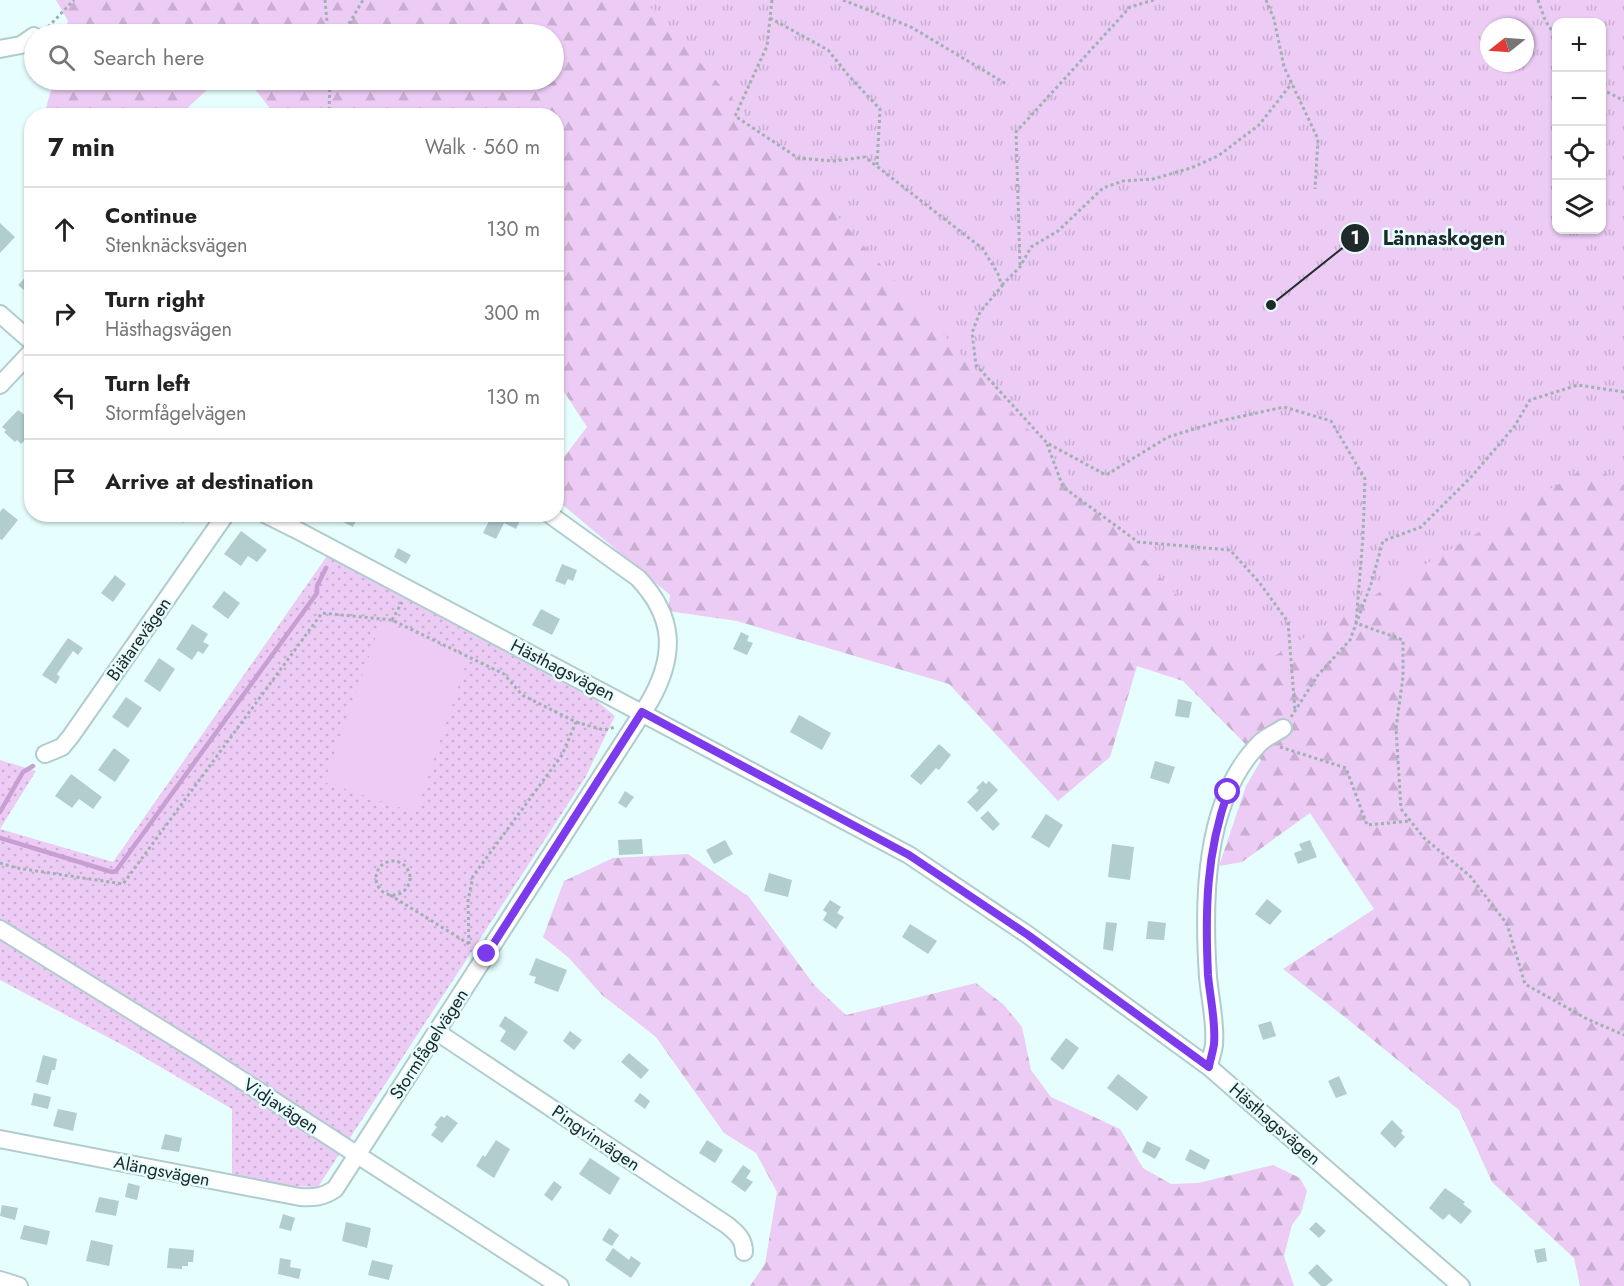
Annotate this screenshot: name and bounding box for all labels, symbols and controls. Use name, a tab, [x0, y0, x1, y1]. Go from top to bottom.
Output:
north arrow	[1480, 18, 1534, 72]
map controls	[1552, 18, 1606, 234]
button: +	[1552, 18, 1606, 72]
search box	[24, 24, 564, 90]
icon: search	[45, 41, 78, 74]
text: Search here	[93, 41, 204, 73]
button: −	[1552, 72, 1606, 126]
button: locate	[1552, 126, 1606, 180]
text: 7 min	[48, 128, 115, 166]
text: Walk · 560 m	[425, 133, 540, 162]
button: layers	[1552, 180, 1606, 234]
text: Continue	[105, 199, 197, 231]
icon: ahead	[48, 213, 81, 246]
text: 130 m	[486, 215, 540, 244]
callout: Lännaskogen	[1340, 219, 1517, 257]
text: Lännaskogen	[1383, 224, 1505, 253]
text: 1	[1350, 225, 1360, 251]
text: Stenknäcksvägen	[105, 231, 248, 260]
text: Turn right	[105, 283, 205, 315]
icon: right	[48, 297, 81, 330]
text: 300 m	[483, 299, 540, 328]
text: Hästhagsvägen	[105, 315, 232, 344]
text: Turn left	[105, 367, 190, 399]
icon: left	[48, 381, 81, 414]
text: 130 m	[486, 383, 540, 412]
text: Stormfågelvägen	[105, 399, 247, 428]
icon: arrive	[48, 465, 81, 498]
text: Arrive at destination	[105, 465, 314, 497]
street label: Biätarevägen	[101, 592, 177, 686]
street label: Hästhagsvägen	[506, 632, 620, 708]
route start	[1214, 778, 1240, 804]
route end	[473, 940, 499, 966]
street label: Stormfågelvägen	[383, 983, 475, 1105]
street label: Vidjavägen	[238, 1072, 324, 1140]
street label: Hästhagsvägen	[1223, 1077, 1327, 1171]
street label: Pingvinvägen	[547, 1099, 645, 1177]
street label: Alängsvägen	[112, 1149, 212, 1193]

